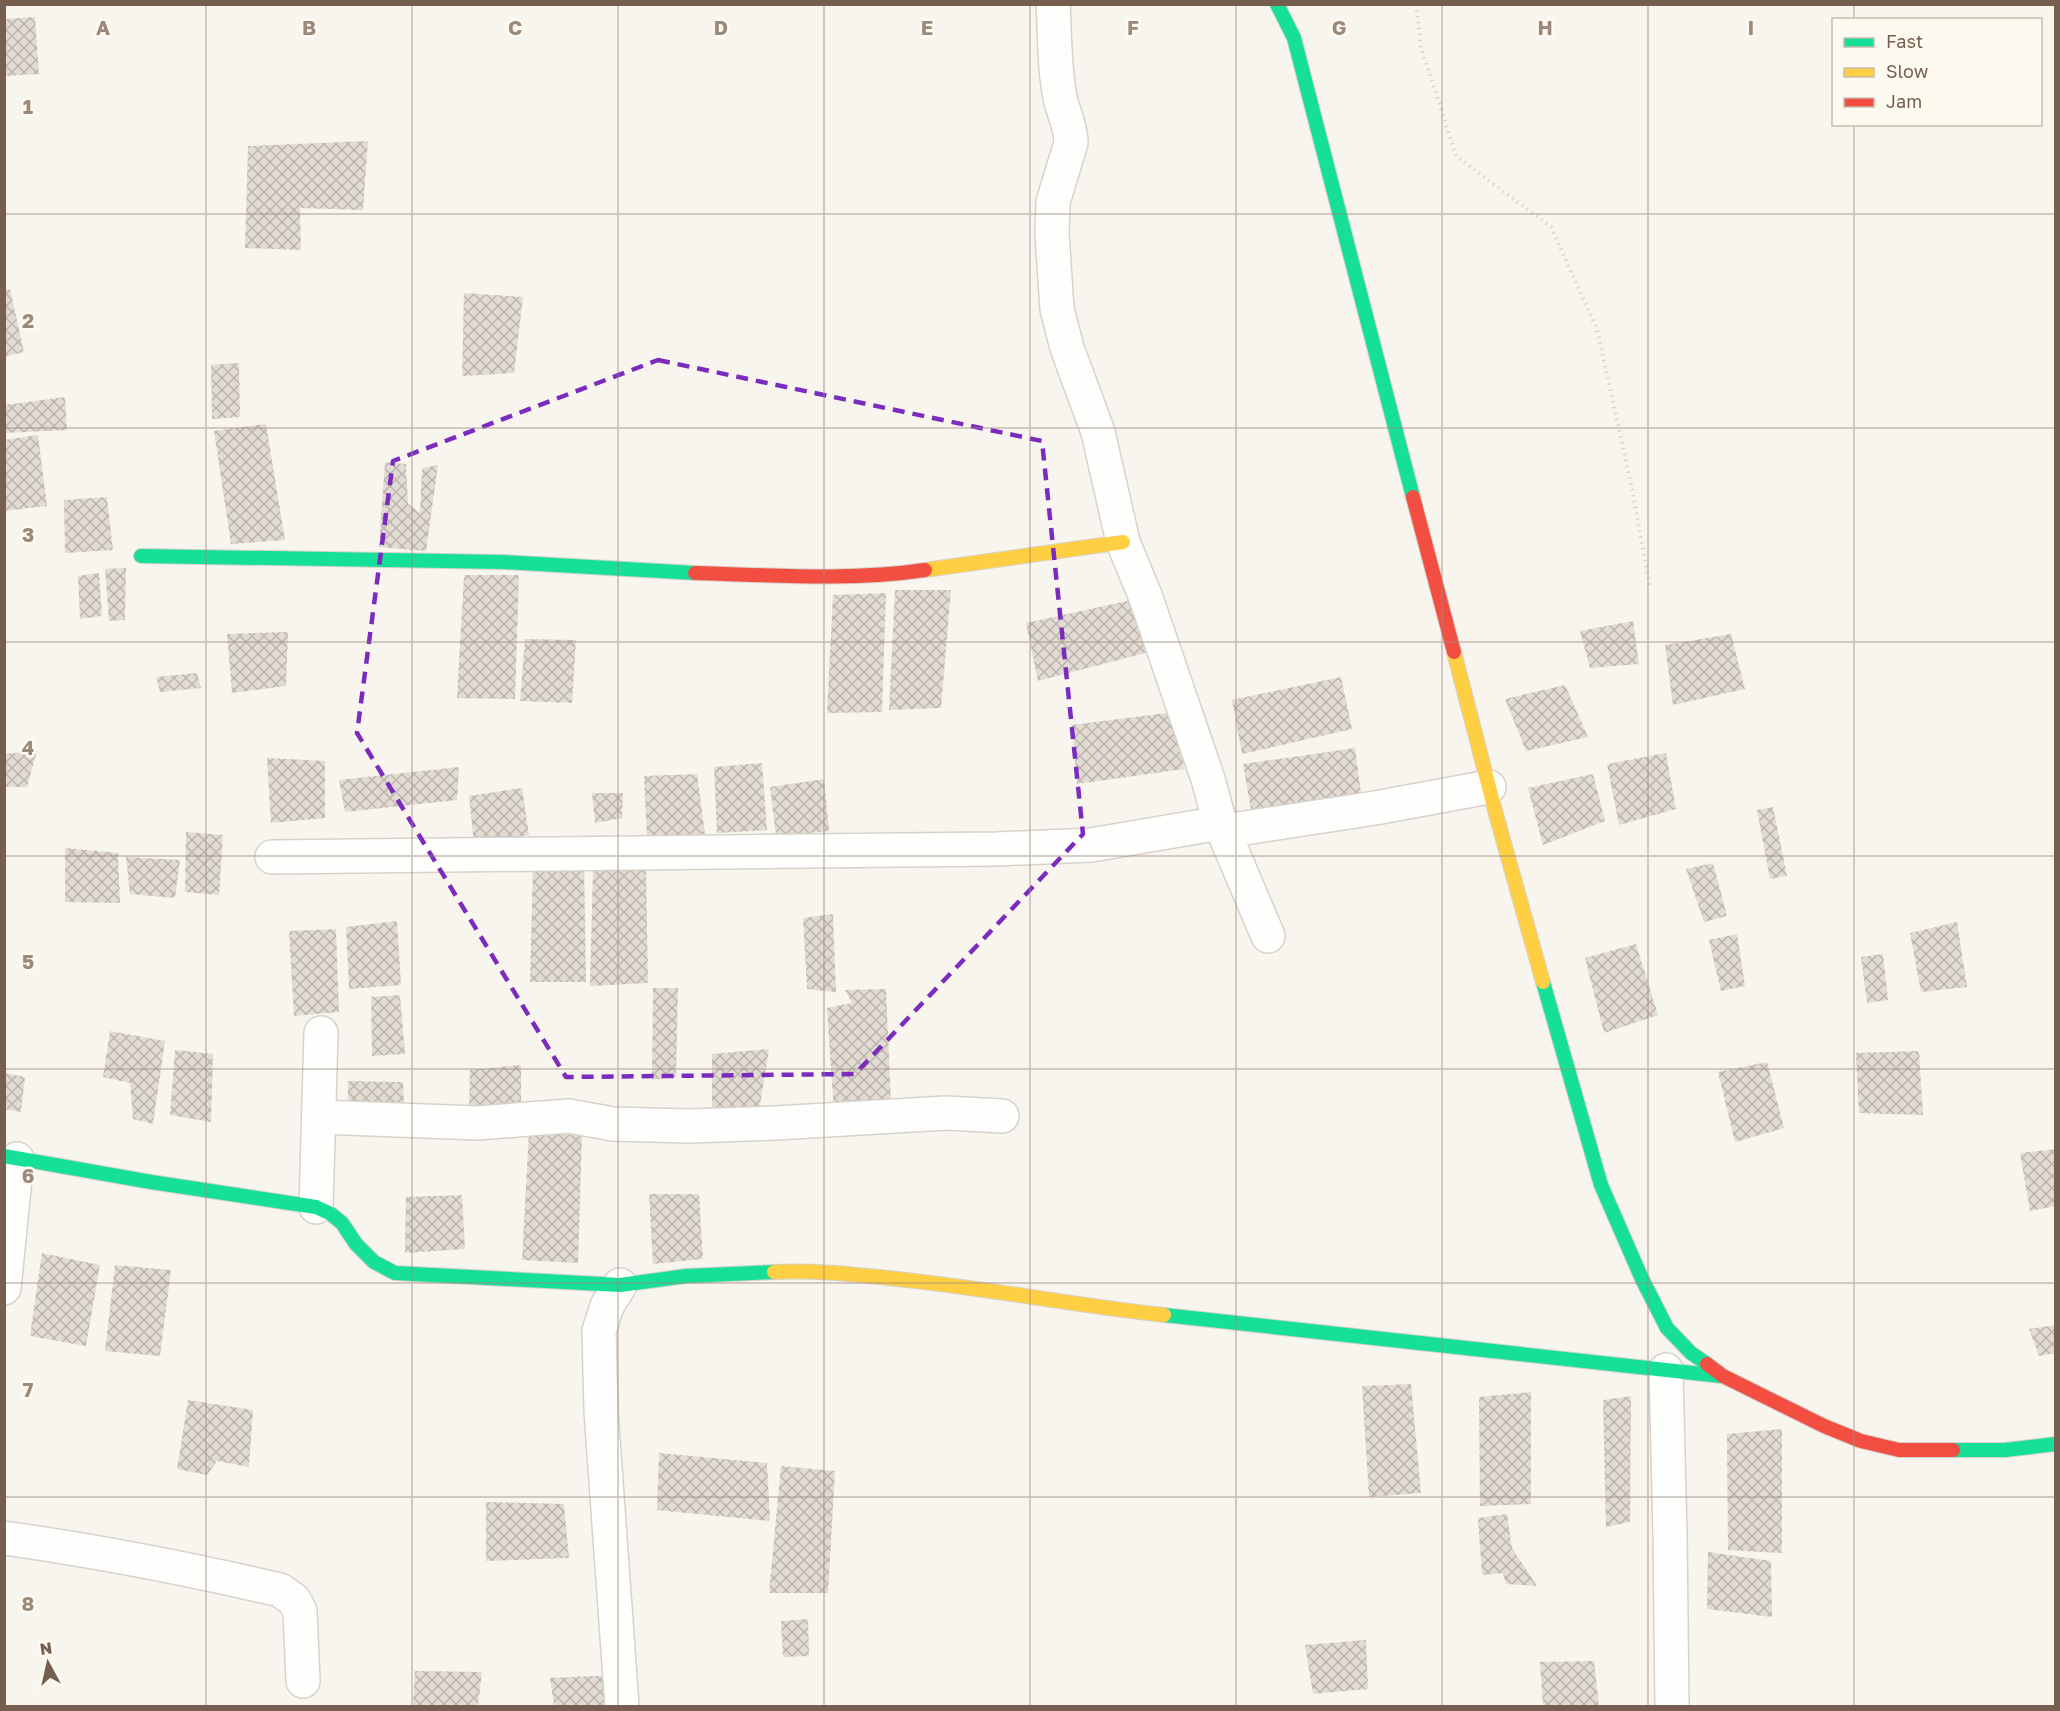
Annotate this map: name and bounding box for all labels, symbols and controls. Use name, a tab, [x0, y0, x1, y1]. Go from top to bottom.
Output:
text: A	[96, 15, 110, 39]
text: B	[302, 15, 316, 39]
text: C	[508, 15, 522, 39]
text: D	[714, 15, 728, 39]
text: E	[921, 15, 933, 39]
text: F	[1127, 15, 1139, 39]
text: G	[1332, 15, 1346, 39]
text: H	[1537, 15, 1553, 39]
text: I	[1748, 15, 1754, 39]
legend	[1832, 18, 2042, 126]
text: Fast	[1886, 30, 1923, 52]
text: Slow	[1886, 60, 1929, 82]
text: Jam	[1886, 90, 1922, 112]
text: 1	[23, 94, 33, 118]
text: 2	[22, 308, 34, 332]
text: 3	[22, 522, 34, 546]
text: 4	[22, 735, 34, 759]
text: 5	[22, 949, 34, 973]
text: 6	[22, 1163, 34, 1187]
text: 7	[23, 1377, 34, 1401]
text: 8	[22, 1591, 34, 1615]
north arrow	[18, 1633, 78, 1693]
text: N	[38, 1637, 53, 1659]

